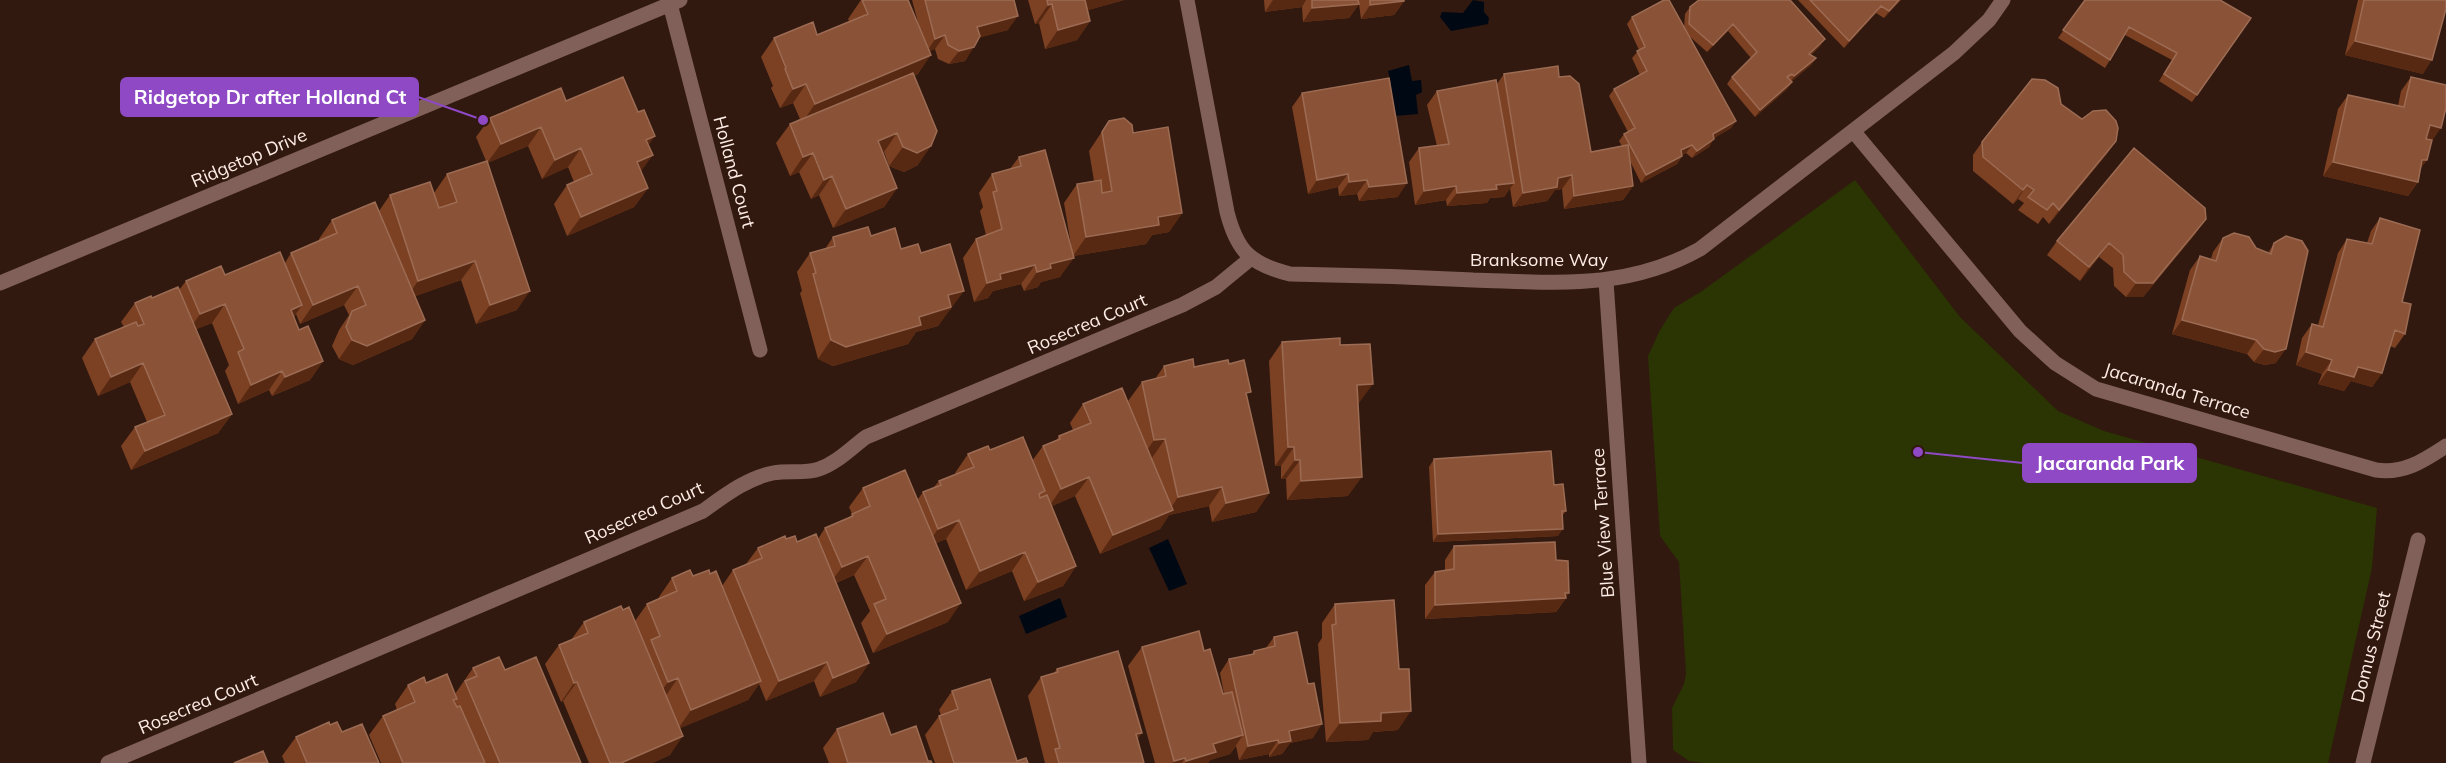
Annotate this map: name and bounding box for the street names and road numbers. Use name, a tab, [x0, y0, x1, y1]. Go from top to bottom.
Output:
street label: Holland Court	[708, 113, 760, 230]
street label: Ridgetop Drive	[187, 123, 310, 192]
street label: Branksome Way	[1470, 248, 1608, 271]
street label: Rosecrea Court	[1024, 288, 1150, 359]
street label: Jacaranda Terrace	[2101, 357, 2253, 424]
street label: Blue View Terrace	[1586, 447, 1619, 599]
street label: Rosecrea Court	[581, 476, 707, 549]
street label: Domus Street	[2346, 589, 2395, 705]
street label: Rosecrea Court	[135, 668, 261, 739]

